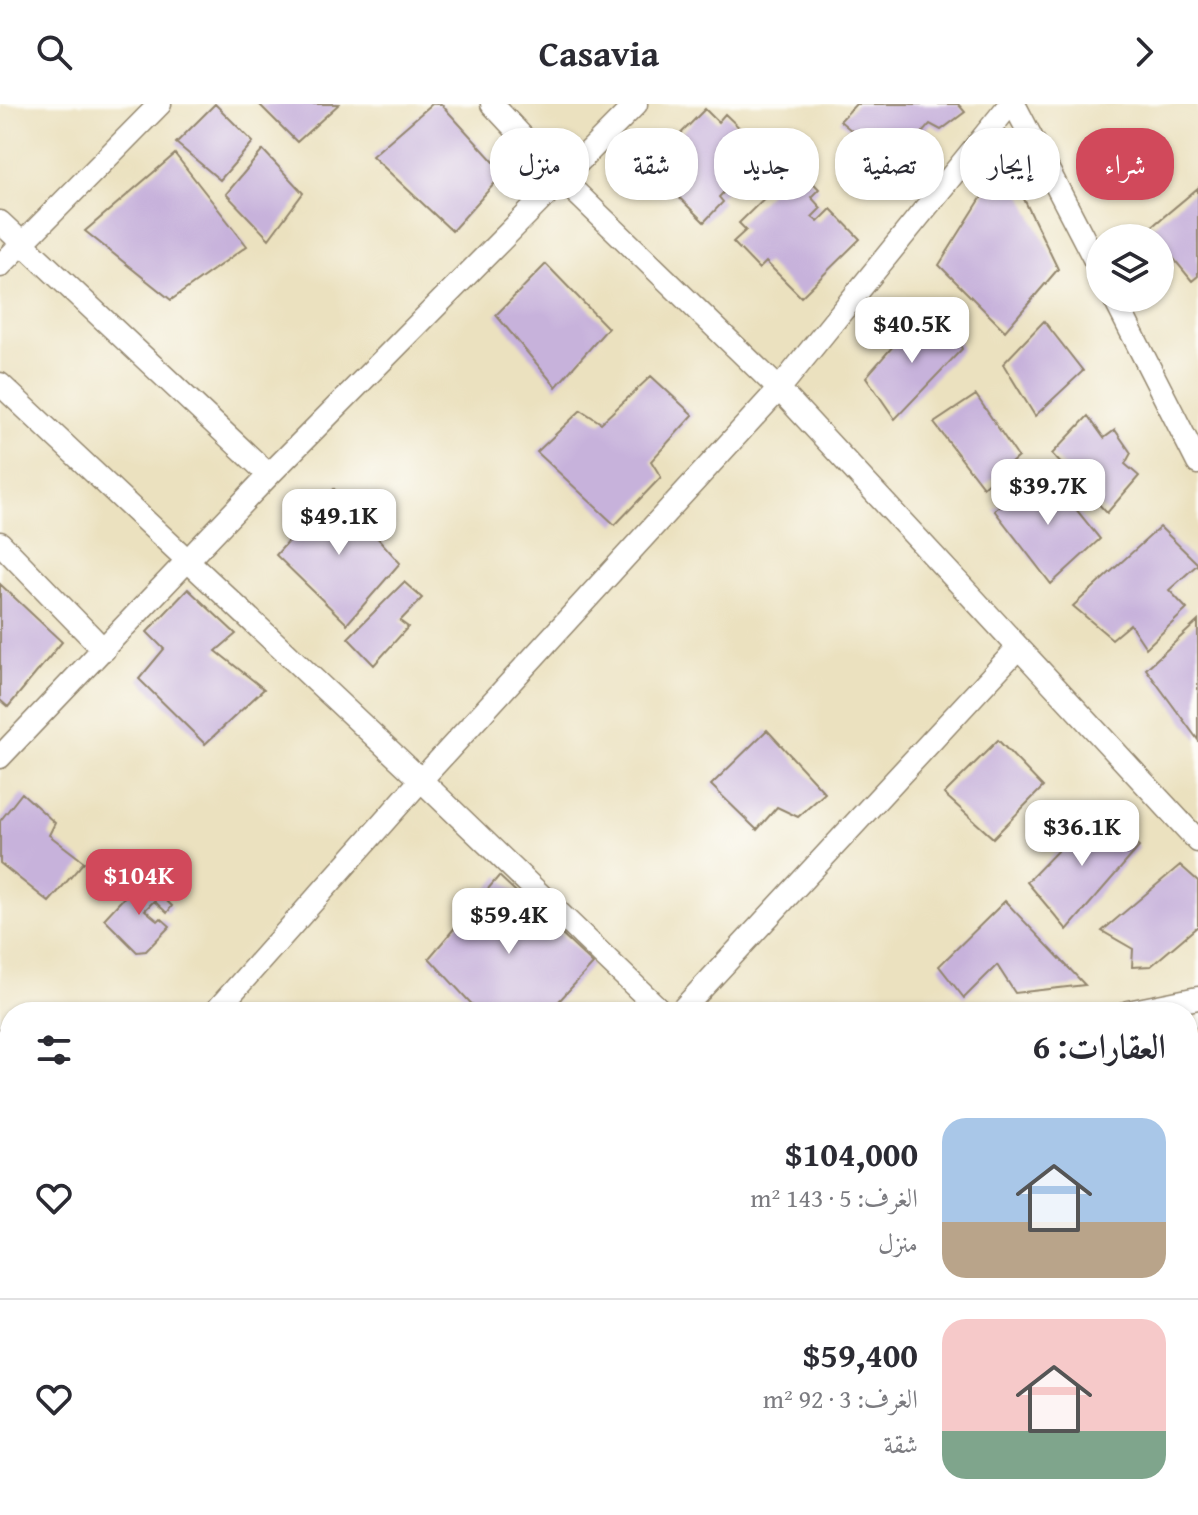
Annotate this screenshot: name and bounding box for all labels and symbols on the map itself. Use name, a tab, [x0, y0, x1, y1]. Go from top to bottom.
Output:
pin: $40.5K	[847, 297, 977, 365]
pin: $39.7K	[983, 459, 1113, 527]
pin: $49.1K	[274, 489, 404, 557]
pin: $36.1K	[1017, 800, 1147, 868]
pin: $104K	[83, 849, 195, 917]
pin: $59.4K	[444, 888, 574, 956]

